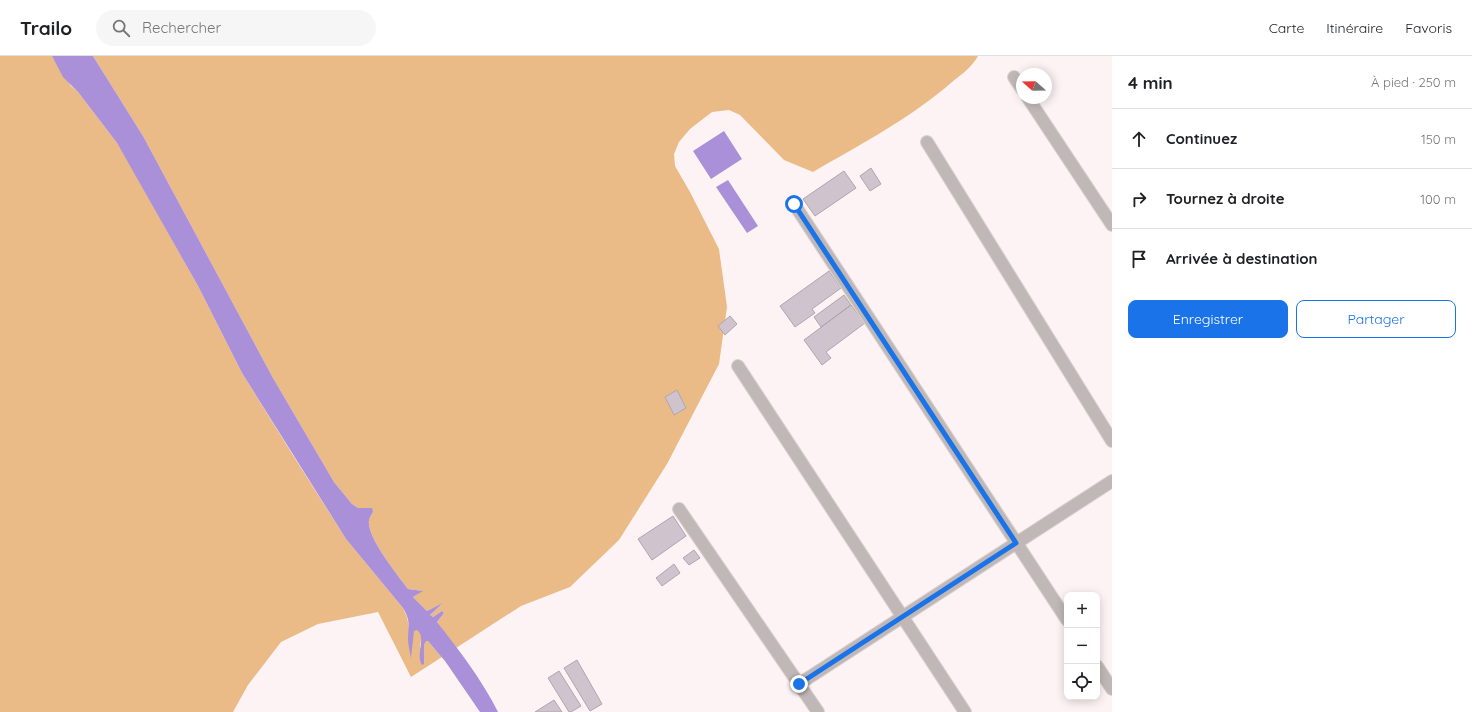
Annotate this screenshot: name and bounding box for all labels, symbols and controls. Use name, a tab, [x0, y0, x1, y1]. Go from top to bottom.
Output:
search box	[96, 10, 376, 46]
text: Trailo	[20, 16, 72, 40]
icon: search	[110, 17, 132, 39]
text: Rechercher	[142, 18, 221, 37]
text: Carte	[1269, 19, 1304, 37]
text: Itinéraire	[1326, 19, 1383, 37]
text: Favoris	[1405, 19, 1452, 37]
north arrow	[1016, 68, 1052, 104]
text: 4 min	[1128, 72, 1173, 93]
text: À pied · 250 m	[1371, 74, 1456, 90]
icon: ahead	[1128, 128, 1150, 150]
text: Continuez	[1166, 129, 1237, 148]
text: 150 m	[1421, 131, 1456, 147]
icon: right	[1128, 188, 1150, 210]
text: Tournez à droite	[1166, 189, 1285, 208]
text: 100 m	[1420, 191, 1456, 207]
route start	[785, 195, 803, 213]
icon: arrive	[1128, 248, 1150, 270]
text: Arrivée à destination	[1166, 249, 1318, 268]
button: Enregistrer	[1128, 300, 1288, 338]
button: Partager	[1296, 300, 1456, 338]
map controls	[1064, 592, 1100, 700]
button: +	[1064, 592, 1100, 628]
button: −	[1064, 628, 1100, 664]
button: locate	[1064, 664, 1100, 700]
route end	[790, 675, 808, 693]

